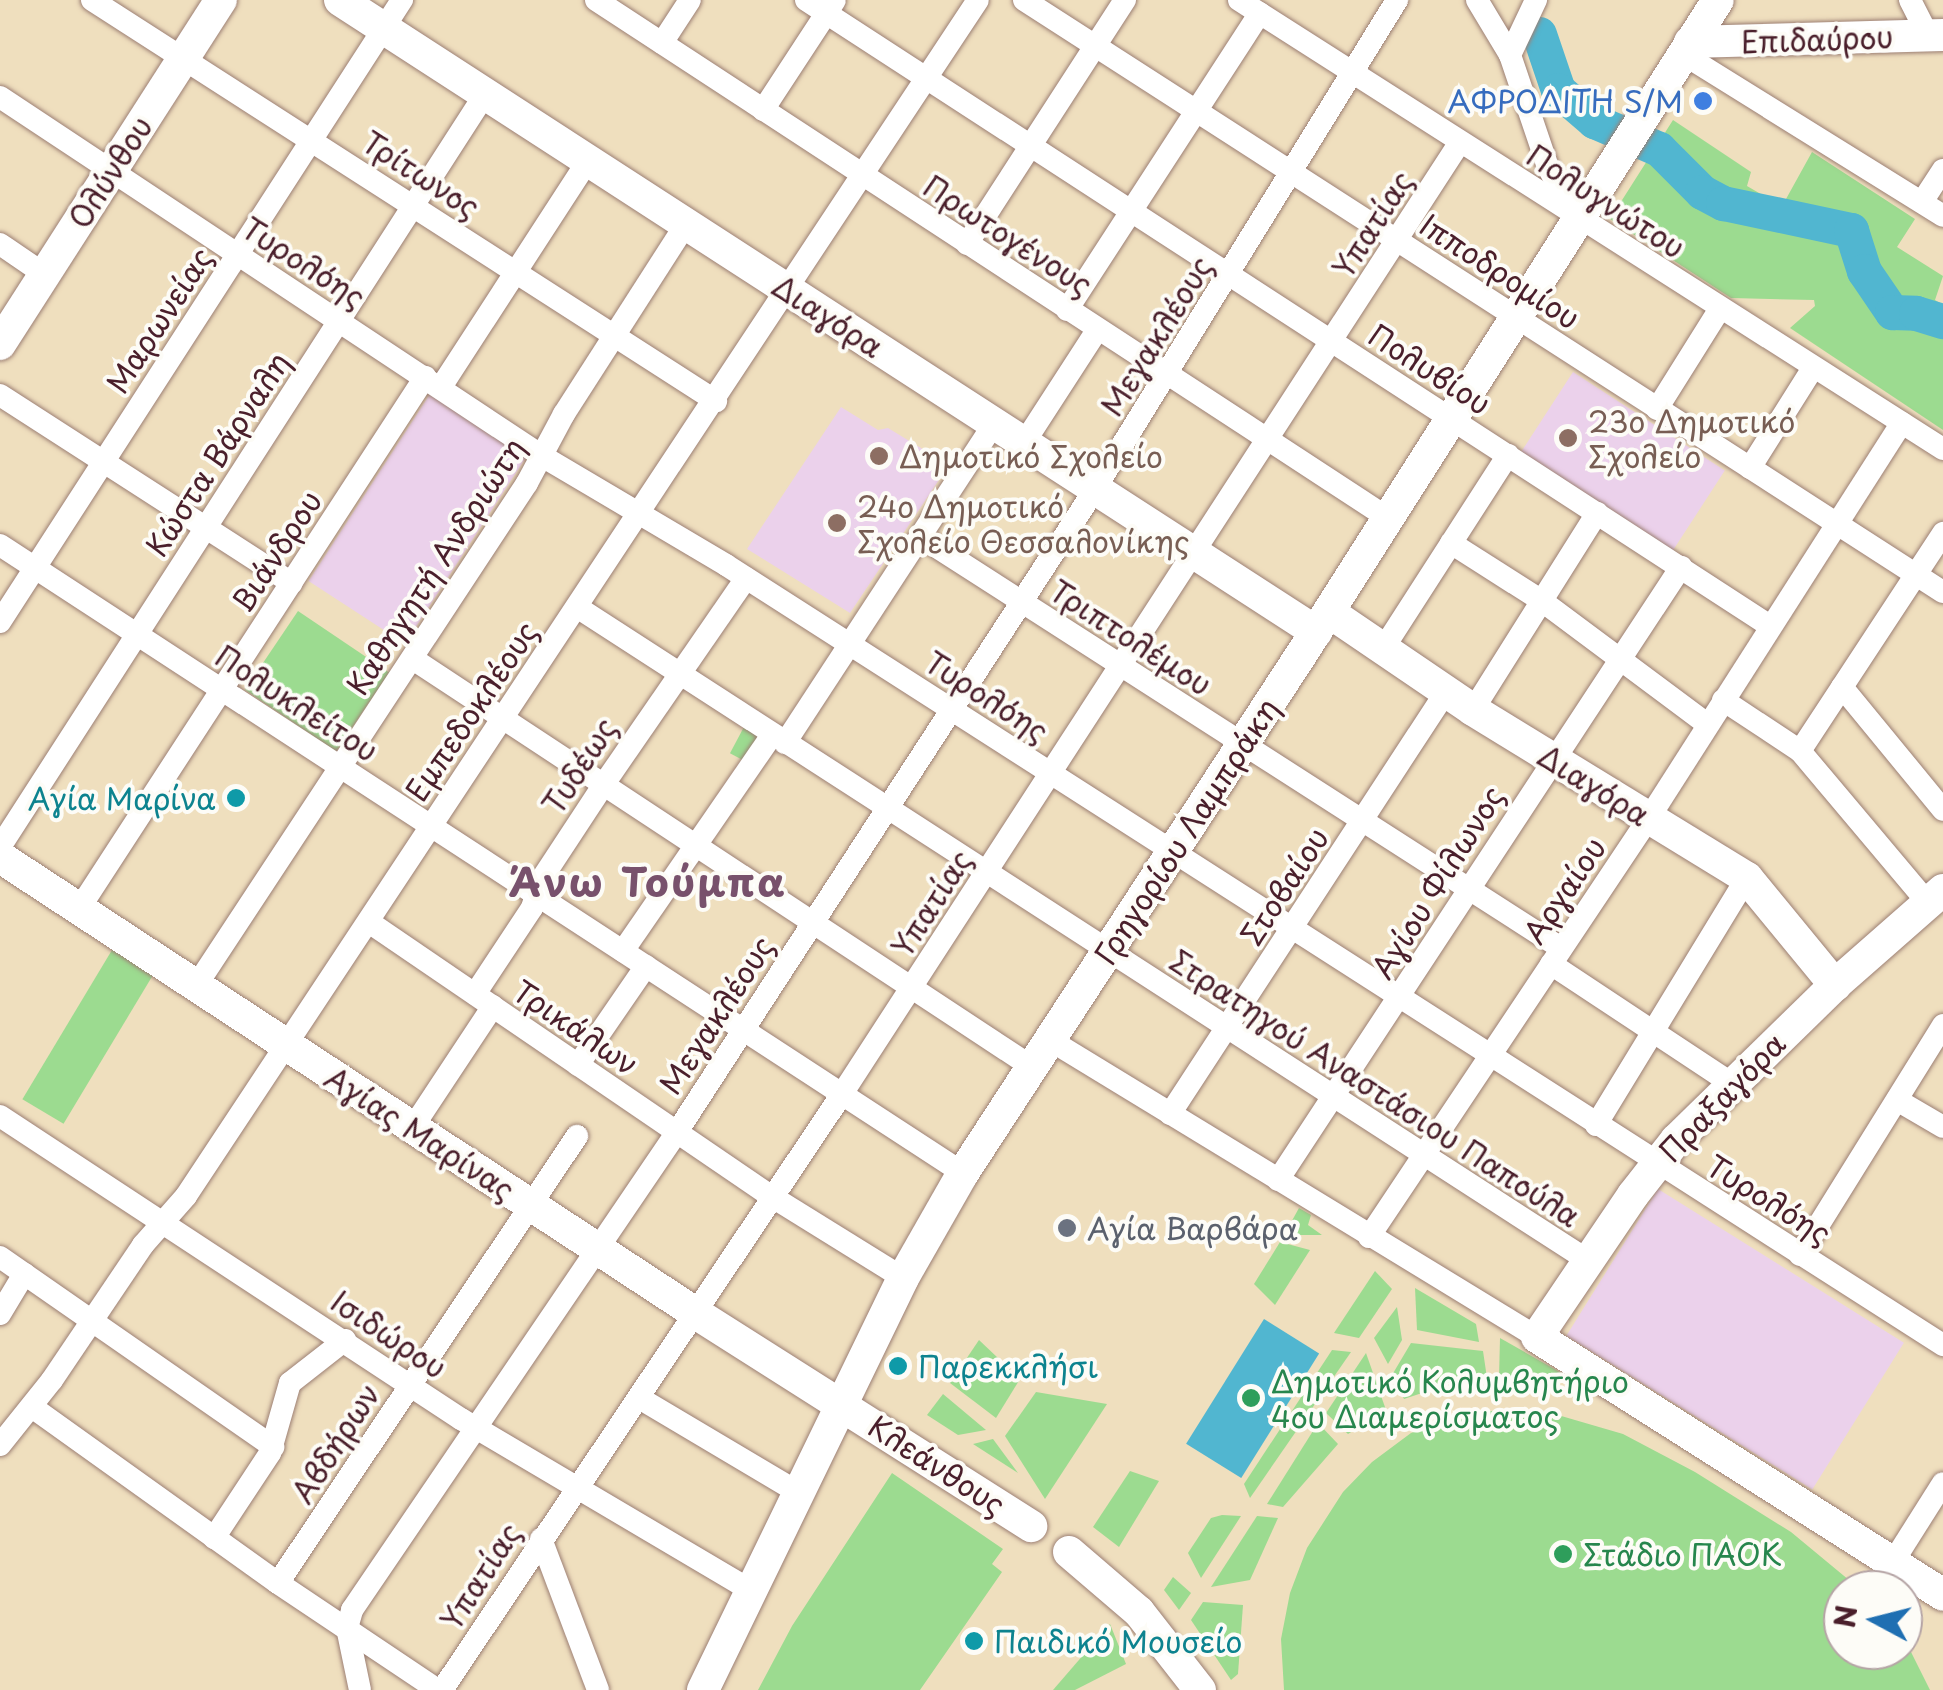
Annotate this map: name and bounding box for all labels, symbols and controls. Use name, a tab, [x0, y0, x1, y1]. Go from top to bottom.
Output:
street label: Επιδαύρου	[1740, 18, 1894, 60]
place label: ΑΦΡΟΔΙΤΗ S/M	[1447, 83, 1683, 119]
marker: ΑΦΡΟΔΙΤΗ S/M	[1692, 90, 1714, 112]
street label: Ολύνθου	[61, 109, 159, 235]
street label: Τρίτωνος	[356, 123, 486, 225]
street label: Πολυγνώτου	[1521, 137, 1691, 265]
street label: Υπατίας	[1324, 164, 1420, 284]
street label: Πρωτογένους	[917, 167, 1099, 303]
street label: Ιπποδρομίου	[1413, 206, 1587, 336]
street label: Τυρολόης	[236, 209, 372, 315]
street label: Μαρωνείας	[99, 241, 219, 399]
street label: Μεγακλέους	[1093, 250, 1219, 422]
street label: Διαγόρα	[766, 267, 890, 365]
street label: Πολυβίου	[1362, 316, 1498, 422]
street label: Κώστα Βάρναλη	[138, 345, 296, 563]
place label: 23ο Δημοτικό Σχολείο	[1588, 403, 1796, 474]
marker: 23ο Δημοτικό Σχολείο	[1557, 427, 1579, 449]
street label: Καθηγητή Ανδριώτη	[338, 430, 532, 702]
place label: Δημοτικό Σχολείο	[899, 438, 1163, 474]
marker: Δημοτικό Σχολείο	[868, 445, 890, 467]
street label: Βιάνδρου	[224, 484, 328, 618]
place label: 24ο Δημοτικό Σχολείο Θεσσαλονίκης	[857, 488, 1190, 558]
marker: 24ο Δημοτικό Σχολείο Θεσσαλονίκης	[826, 512, 848, 534]
street label: Τριπτολέμου	[1044, 572, 1218, 702]
street label: Εμπεδοκλέους	[398, 615, 544, 807]
street label: Πολυκλείτου	[209, 637, 385, 769]
street label: Τυρολόης	[919, 643, 1055, 749]
street label: Γρηγορίου Λαμπράκη	[1087, 691, 1285, 971]
street label: Τυδέως	[535, 711, 623, 821]
street label: Διαγόρα	[1532, 737, 1656, 833]
street label: Αγίου Φίλωνος	[1363, 779, 1511, 985]
place label: Αγία Μαρίνα	[27, 780, 216, 816]
marker: Αγία Μαρίνα	[225, 787, 247, 809]
street label: Στοβαίου	[1233, 821, 1335, 951]
street label: Αργαίου	[1515, 830, 1613, 950]
street label: Υπατίας	[883, 843, 979, 963]
district label: Άνω Τούμπα	[509, 857, 787, 905]
street label: Μεγακλέους	[652, 929, 780, 1101]
street label: Στρατηγού Αναστάσιου Παπούλα	[1164, 942, 1586, 1234]
street label: Τρικάλων	[507, 972, 645, 1082]
street label: Πραξαγόρα	[1652, 1025, 1792, 1169]
street label: Αγίας Μαρίνας	[318, 1058, 522, 1208]
street label: Τυρολόης	[1700, 1147, 1838, 1251]
place label: Αγία Βαρβάρα	[1087, 1210, 1298, 1246]
marker: Αγία Βαρβάρα	[1056, 1217, 1078, 1239]
street label: Ισιδώρου	[325, 1282, 453, 1386]
place label: Παρεκκλήσι	[918, 1348, 1098, 1384]
marker: Παρεκκλήσι	[887, 1355, 909, 1377]
place label: Δημοτικό Κολυμβητήριο 4ου Διαμερίσματος	[1271, 1363, 1629, 1434]
street label: Αβδήρων	[283, 1377, 387, 1509]
marker: Δημοτικό Κολυμβητήριο 4ου Διαμερίσματος	[1240, 1387, 1262, 1409]
street label: Κλεάνθους	[862, 1408, 1012, 1522]
street label: Υπατίας	[432, 1516, 528, 1636]
place label: Στάδιο ΠΑΟΚ	[1583, 1536, 1782, 1572]
marker: Στάδιο ΠΑΟΚ	[1552, 1543, 1574, 1565]
north arrow	[1823, 1570, 1923, 1670]
text: N	[1822, 1603, 1867, 1630]
place label: Παιδικό Μουσείο	[994, 1623, 1242, 1659]
marker: Παιδικό Μουσείο	[963, 1630, 985, 1652]

